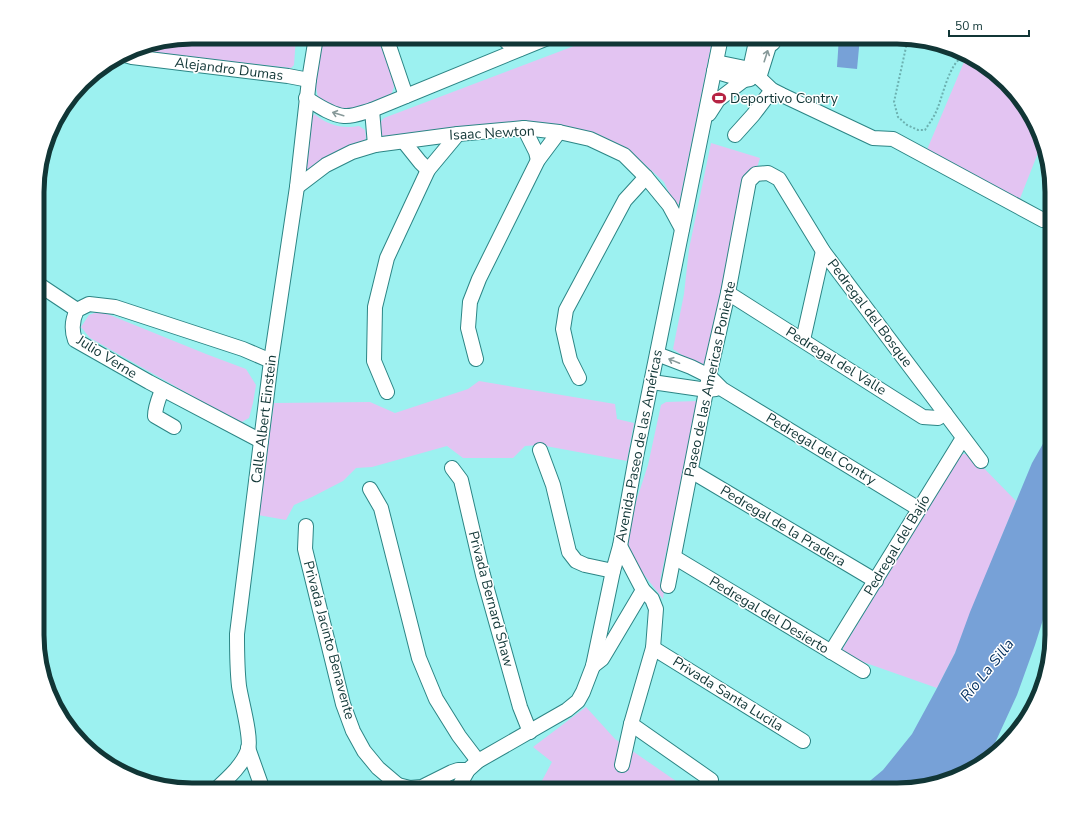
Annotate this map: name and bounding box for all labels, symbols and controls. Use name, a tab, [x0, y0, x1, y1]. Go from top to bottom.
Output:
scale bar	[949, 12, 1029, 38]
text: 50 m	[955, 18, 983, 34]
one-way arrow	[763, 50, 770, 63]
street label: Alejandro Dumas	[174, 53, 285, 85]
place label: Deportivo Contry	[730, 89, 839, 108]
sports icon: Deportivo Contry	[711, 90, 727, 106]
one-way arrow	[331, 110, 344, 117]
street label: Isaac Newton	[449, 121, 535, 145]
street label: Pedregal del Bosque	[823, 255, 917, 371]
street label: Paseo de las Americas Poniente	[680, 279, 740, 479]
street label: Pedregal del Valle	[782, 322, 890, 400]
street label: Julio Verne	[72, 330, 141, 383]
street label: Avenida Paseo de las Américas	[611, 348, 667, 544]
street label: Calle Albert Einstein	[247, 354, 281, 484]
one-way arrow	[668, 356, 680, 364]
street label: Pedregal del Contry	[762, 409, 880, 490]
street label: Pedregal de la Pradera	[717, 481, 849, 571]
street label: Pedregal del Bajío	[859, 491, 935, 599]
street label: Privada Bernard Shaw	[464, 529, 518, 669]
street label: Privada Jacinto Benavente	[299, 559, 359, 721]
street label: Pedregal del Desierto	[706, 572, 833, 658]
water label: Río La Silla	[956, 634, 1018, 706]
street label: Privada Santa Lucila	[669, 652, 787, 736]

